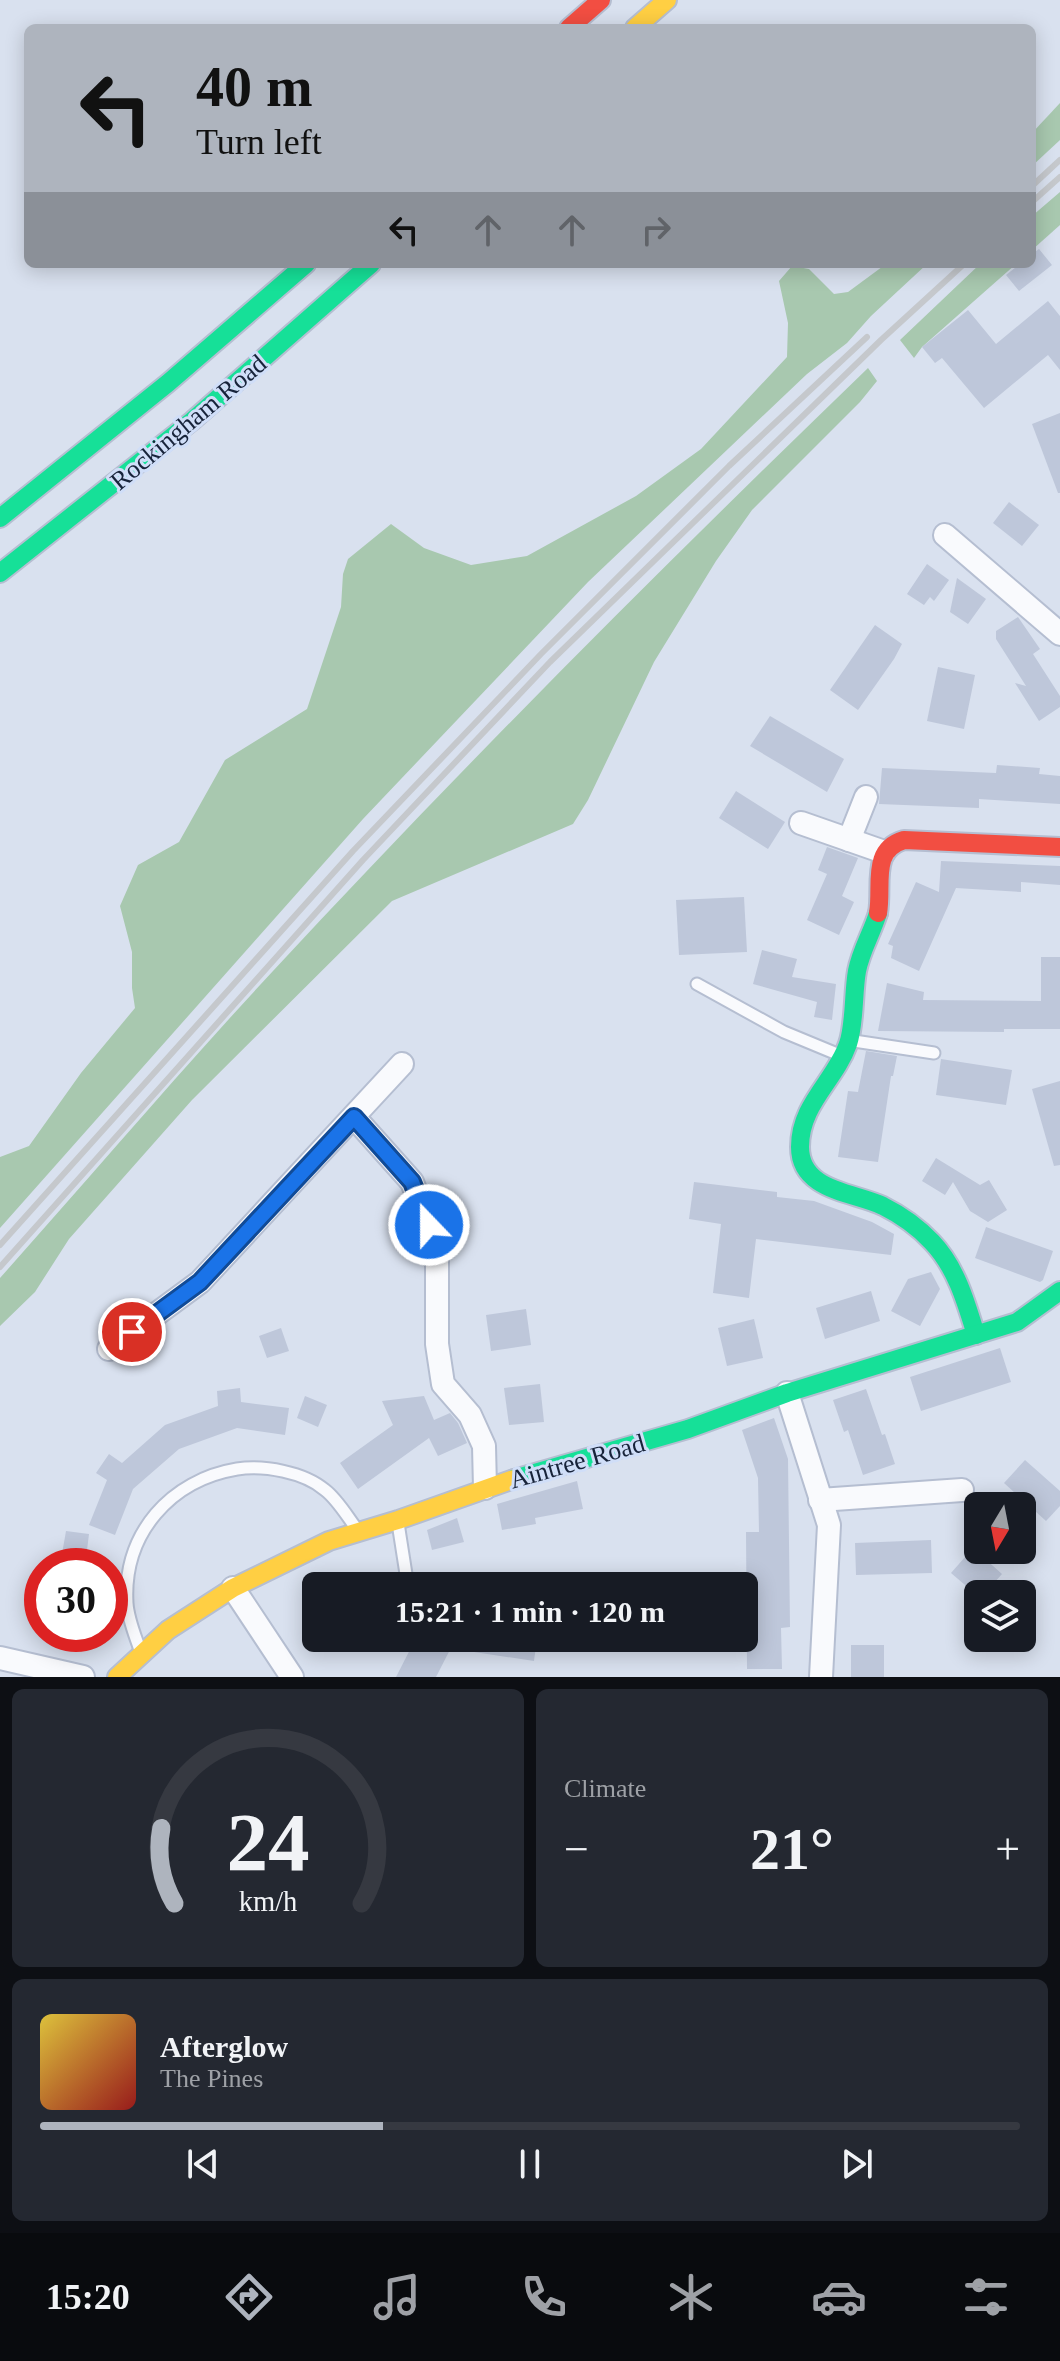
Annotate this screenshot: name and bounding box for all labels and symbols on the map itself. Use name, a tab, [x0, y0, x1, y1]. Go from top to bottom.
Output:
street label: Rockingham Road	[105, 349, 272, 496]
position arrow	[387, 1183, 471, 1267]
pin	[98, 1298, 166, 1366]
street label: Aintree Road	[506, 1428, 648, 1495]
north arrow	[964, 1492, 1036, 1564]
speed limit sign: 30	[24, 1548, 128, 1652]

